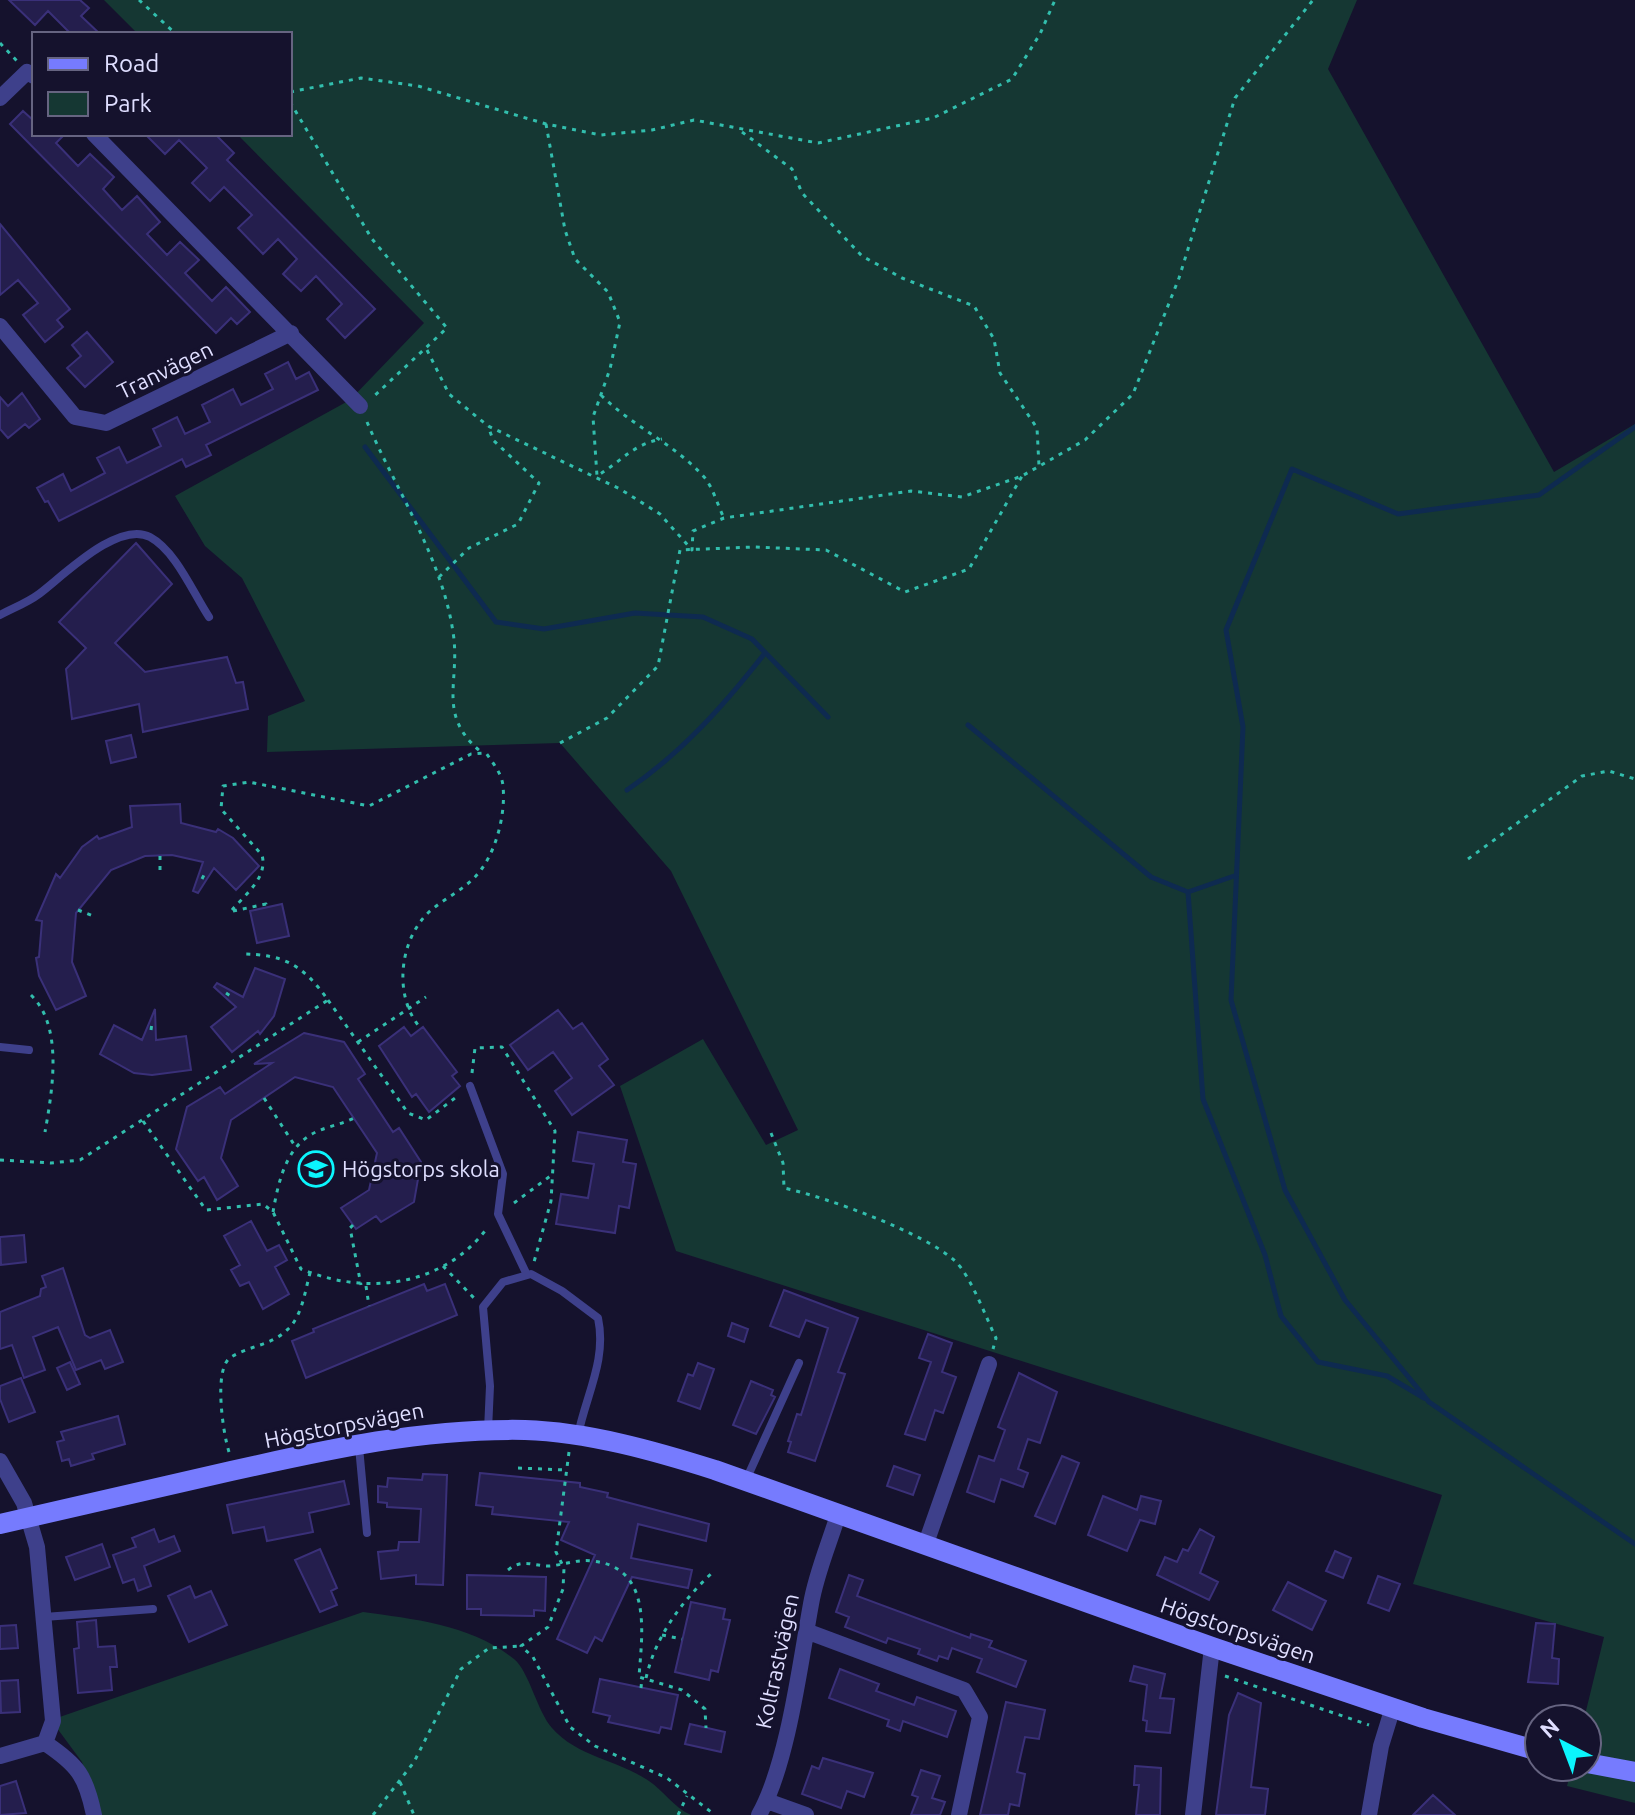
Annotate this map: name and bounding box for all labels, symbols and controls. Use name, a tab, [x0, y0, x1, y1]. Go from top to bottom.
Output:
legend	[32, 32, 292, 136]
text: Road	[104, 50, 159, 77]
text: Park	[104, 90, 152, 117]
street label: Tranvägen	[113, 336, 217, 403]
school or university icon: Högstorps skola	[297, 1150, 335, 1188]
place label: Högstorps skola	[342, 1156, 500, 1181]
street label: Högstorpsvägen	[262, 1397, 426, 1452]
street label: Koltrastvägen	[750, 1591, 803, 1731]
street label: Högstorpsvägen	[1157, 1591, 1319, 1668]
north arrow	[1523, 1703, 1603, 1783]
text: N	[1535, 1713, 1564, 1743]

